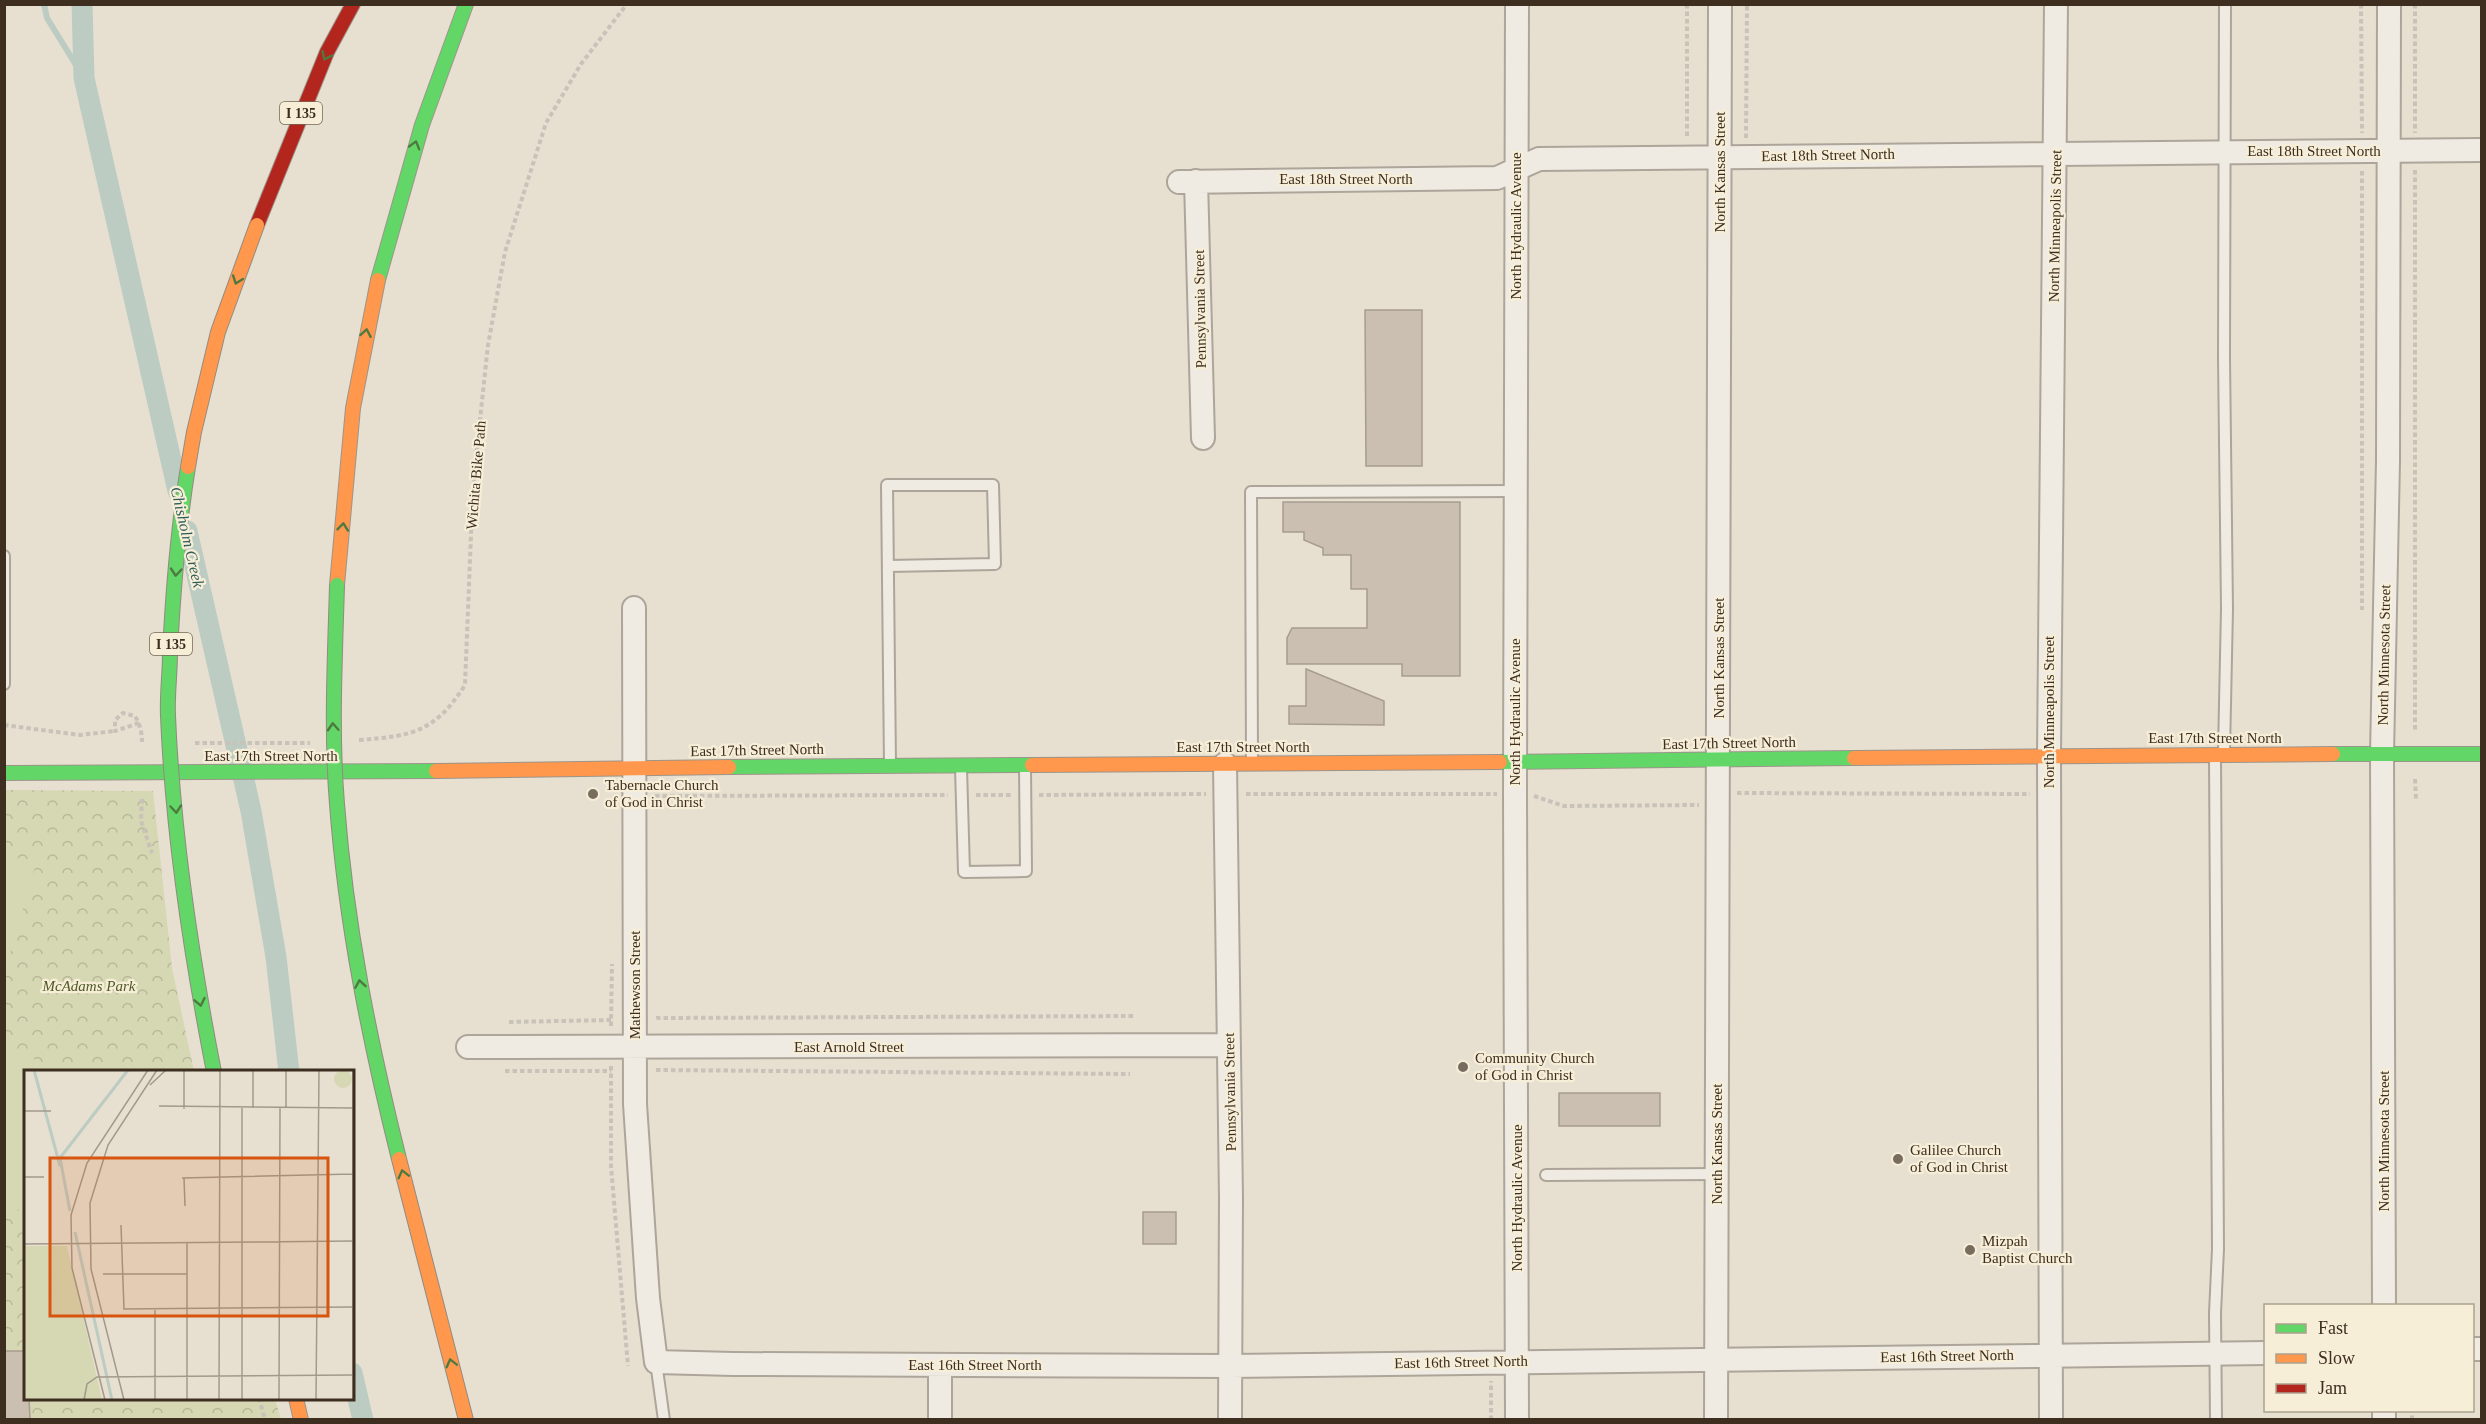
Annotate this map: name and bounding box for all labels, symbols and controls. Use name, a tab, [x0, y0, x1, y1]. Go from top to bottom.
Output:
one-way arrow	[321, 50, 333, 61]
road number: I 135	[280, 102, 322, 124]
street label: North Kansas Street	[1712, 111, 1728, 232]
one-way arrow	[408, 140, 420, 151]
street label: East 18th Street North	[2247, 143, 2381, 159]
street label: East 18th Street North	[1761, 146, 1895, 164]
street label: North Minneapolis Street	[2046, 149, 2064, 302]
street label: North Hydraulic Avenue	[1508, 152, 1524, 300]
street label: East 18th Street North	[1279, 171, 1413, 187]
street label: Pennsylvania Street	[1191, 249, 1209, 368]
one-way arrow	[231, 274, 244, 285]
one-way arrow	[359, 329, 372, 339]
street label: Wichita Bike Path	[463, 419, 489, 530]
water label: Chisholm Creek	[168, 485, 208, 590]
one-way arrow	[336, 522, 349, 531]
one-way arrow	[170, 568, 183, 577]
street label: North Minnesota Street	[2375, 584, 2393, 726]
street label: North Kansas Street	[1711, 597, 1727, 718]
road number: I 135	[150, 633, 192, 655]
street label: North Minneapolis Street	[2041, 635, 2057, 788]
street label: North Hydraulic Avenue	[1507, 638, 1523, 786]
one-way arrow	[327, 723, 340, 732]
street label: East 17th Street North	[2148, 730, 2282, 746]
street label: East 17th Street North	[1662, 734, 1796, 752]
street label: East 17th Street North	[1176, 739, 1310, 755]
street label: East 17th Street North	[690, 741, 824, 759]
street label: East 17th Street North	[204, 748, 338, 764]
place label: Tabernacle Church of God in Christ	[605, 777, 719, 810]
marker: Tabernacle Church of God in Christ	[586, 787, 600, 801]
one-way arrow	[169, 804, 182, 813]
street label: Mathewson Street	[627, 930, 643, 1039]
park label: McAdams Park	[42, 978, 136, 994]
one-way arrow	[354, 979, 367, 989]
one-way arrow	[193, 997, 206, 1007]
street label: Pennsylvania Street	[1221, 1032, 1239, 1151]
street label: East Arnold Street	[794, 1039, 905, 1055]
place label: Community Church of God in Christ	[1475, 1050, 1595, 1083]
marker: Community Church of God in Christ	[1456, 1060, 1470, 1074]
inset map	[24, 1070, 354, 1400]
street label: North Minnesota Street	[2376, 1070, 2392, 1211]
street label: North Kansas Street	[1709, 1083, 1725, 1204]
street label: North Hydraulic Avenue	[1509, 1124, 1525, 1272]
place label: Galilee Church of God in Christ	[1910, 1142, 2009, 1175]
marker: Galilee Church of God in Christ	[1891, 1152, 1905, 1166]
one-way arrow	[398, 1169, 411, 1179]
place label: Mizpah Baptist Church	[1982, 1233, 2073, 1266]
marker: Mizpah Baptist Church	[1963, 1243, 1977, 1257]
legend	[2264, 1304, 2474, 1412]
text: Fast	[2318, 1318, 2348, 1338]
street label: East 16th Street North	[1880, 1347, 2014, 1365]
text: Slow	[2318, 1348, 2355, 1368]
street label: East 16th Street North	[1394, 1353, 1528, 1371]
street label: East 16th Street North	[908, 1357, 1042, 1373]
one-way arrow	[446, 1358, 459, 1368]
text: Jam	[2318, 1378, 2347, 1398]

